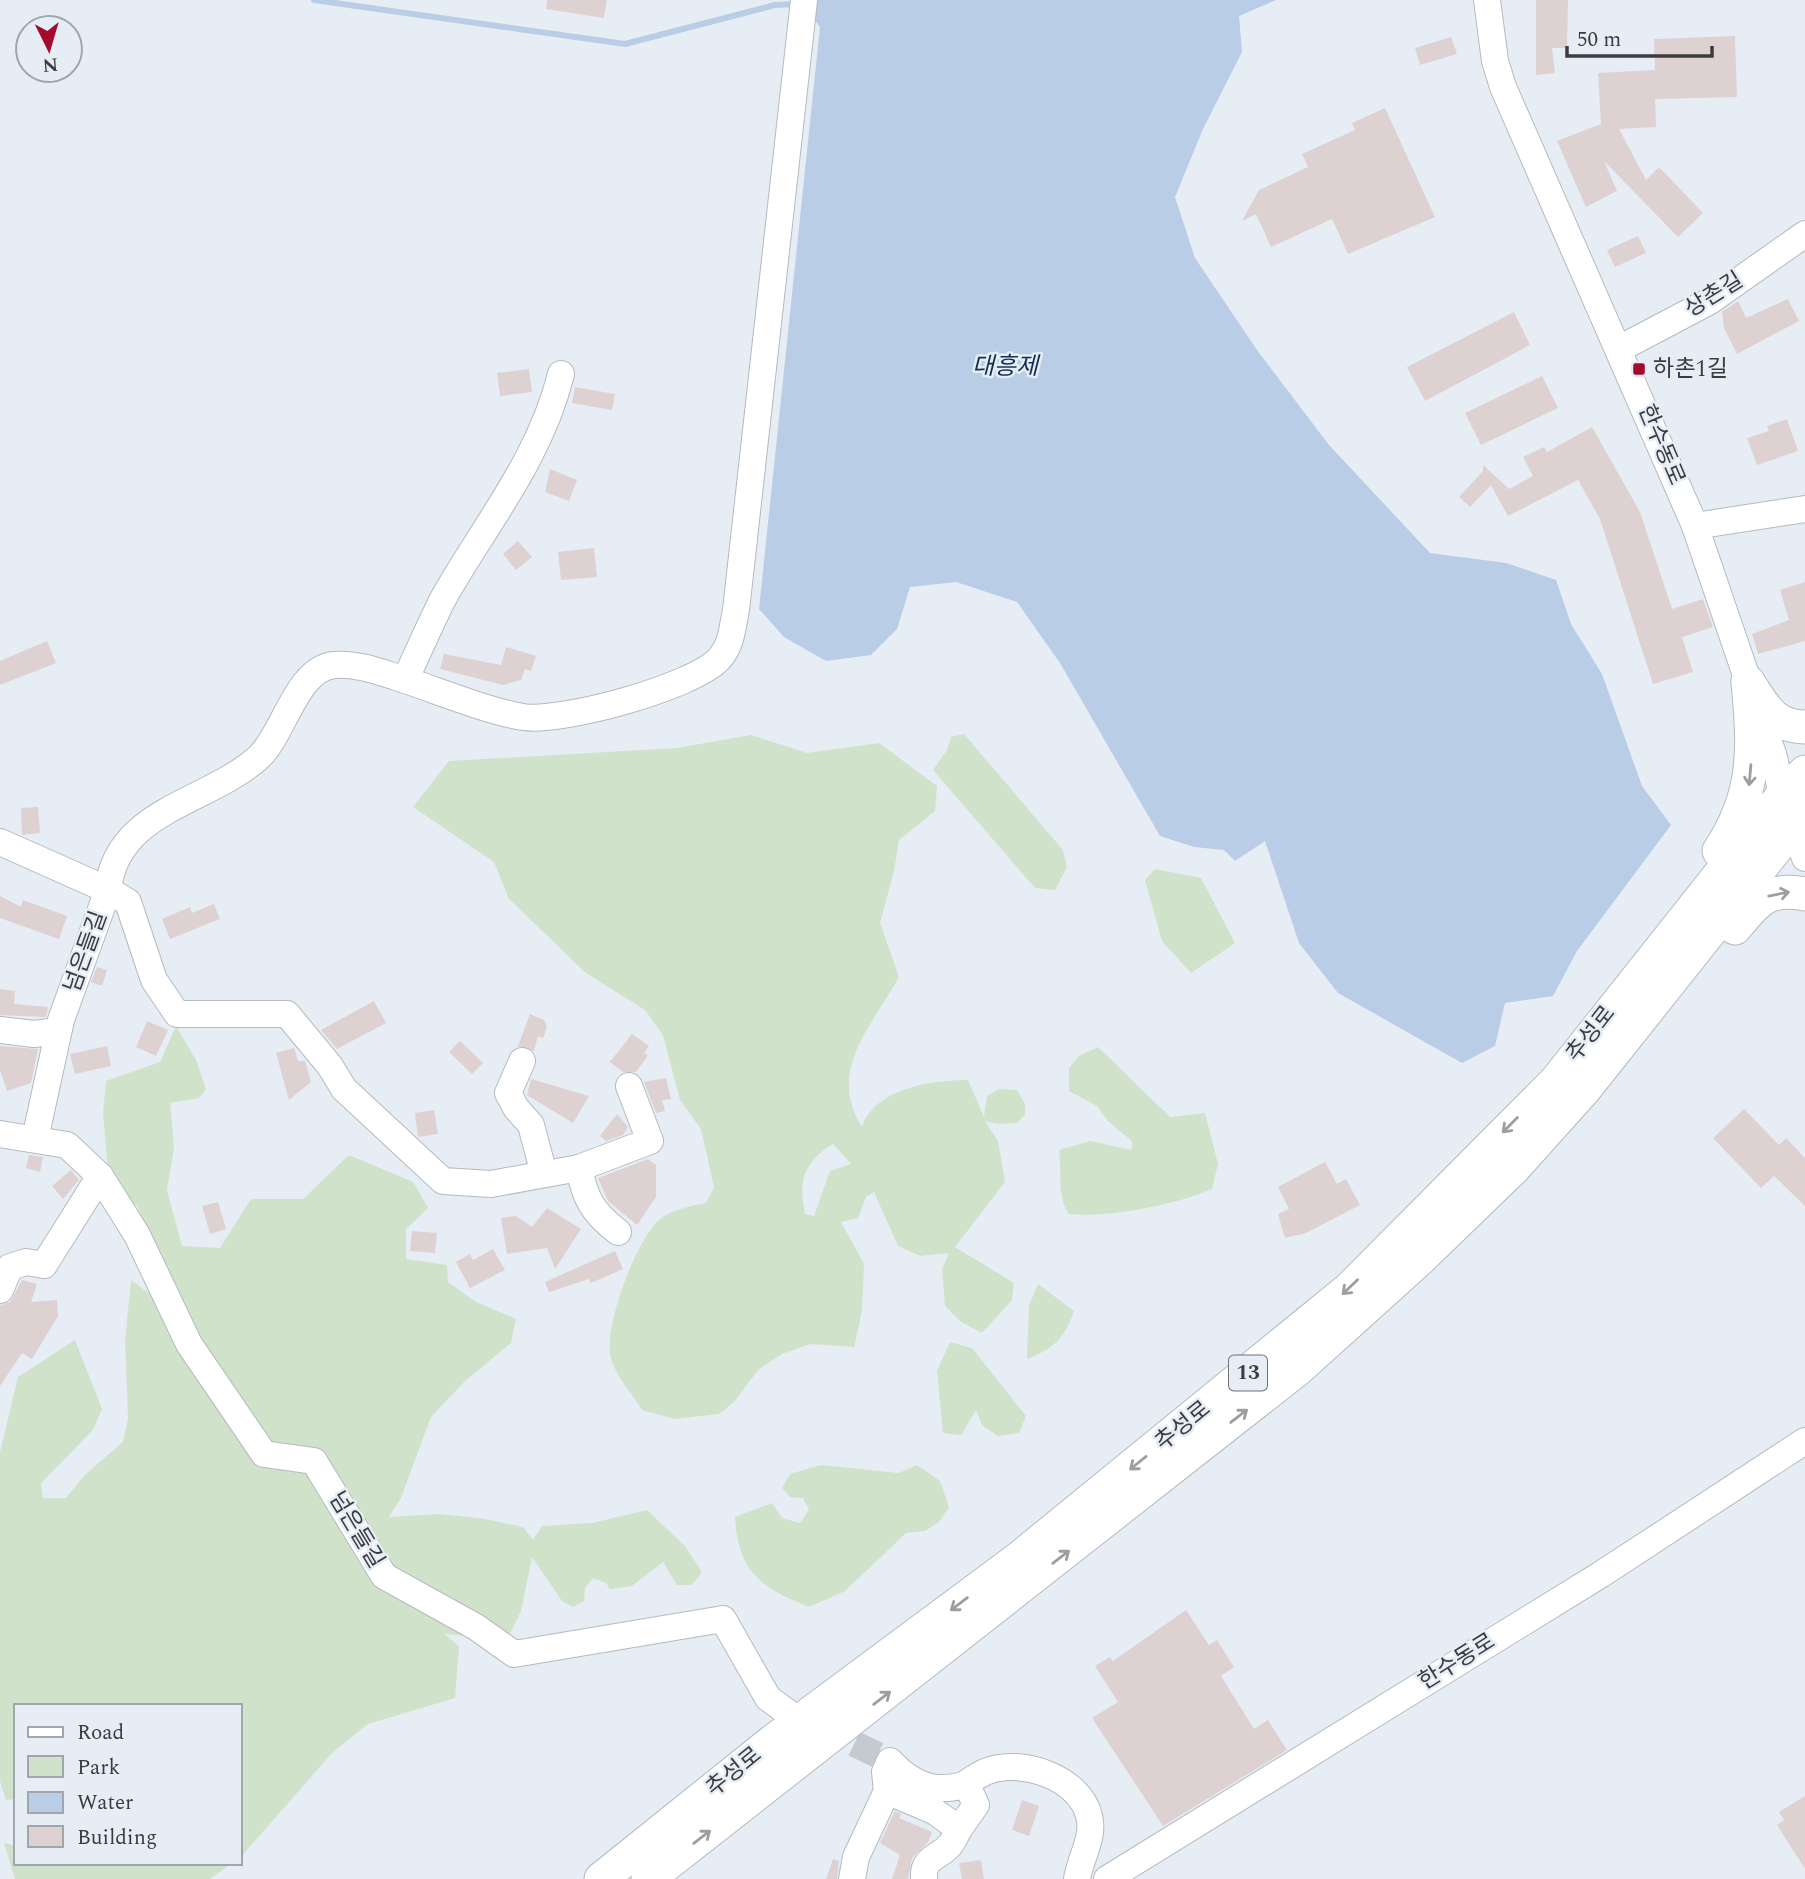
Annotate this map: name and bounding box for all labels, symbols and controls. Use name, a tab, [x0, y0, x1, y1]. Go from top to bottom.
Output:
north arrow	[14, 14, 84, 84]
scale bar	[1567, 14, 1712, 58]
text: 50 m	[1577, 24, 1621, 56]
text: N	[41, 49, 59, 80]
street label: 상촌길	[1678, 263, 1750, 327]
water label: 대흥제	[972, 349, 1041, 385]
place label: 하촌1길	[1653, 352, 1728, 387]
marker: 하촌1길	[1631, 361, 1647, 377]
street label: 한수동로	[1628, 399, 1694, 491]
one-way arrow	[1743, 763, 1756, 785]
one-way arrow	[1767, 887, 1789, 900]
street label: 넘은들길	[55, 906, 117, 998]
street label: 추성로	[1558, 998, 1624, 1070]
one-way arrow	[1502, 1116, 1519, 1133]
one-way arrow	[1342, 1278, 1359, 1295]
road number: 13	[1229, 1356, 1267, 1390]
street label: 추성로	[1147, 1392, 1219, 1460]
one-way arrow	[1229, 1408, 1248, 1423]
one-way arrow	[1129, 1455, 1147, 1471]
street label: 넘은들길	[319, 1485, 393, 1575]
one-way arrow	[1051, 1550, 1070, 1565]
one-way arrow	[950, 1596, 968, 1611]
street label: 한수동로	[1412, 1625, 1502, 1699]
one-way arrow	[872, 1690, 891, 1705]
legend	[14, 1704, 242, 1865]
text: Road	[77, 1717, 124, 1749]
street label: 추성로	[698, 1738, 770, 1806]
text: Park	[77, 1752, 121, 1784]
text: Water	[77, 1787, 133, 1819]
text: Building	[77, 1822, 157, 1854]
one-way arrow	[693, 1830, 711, 1845]

